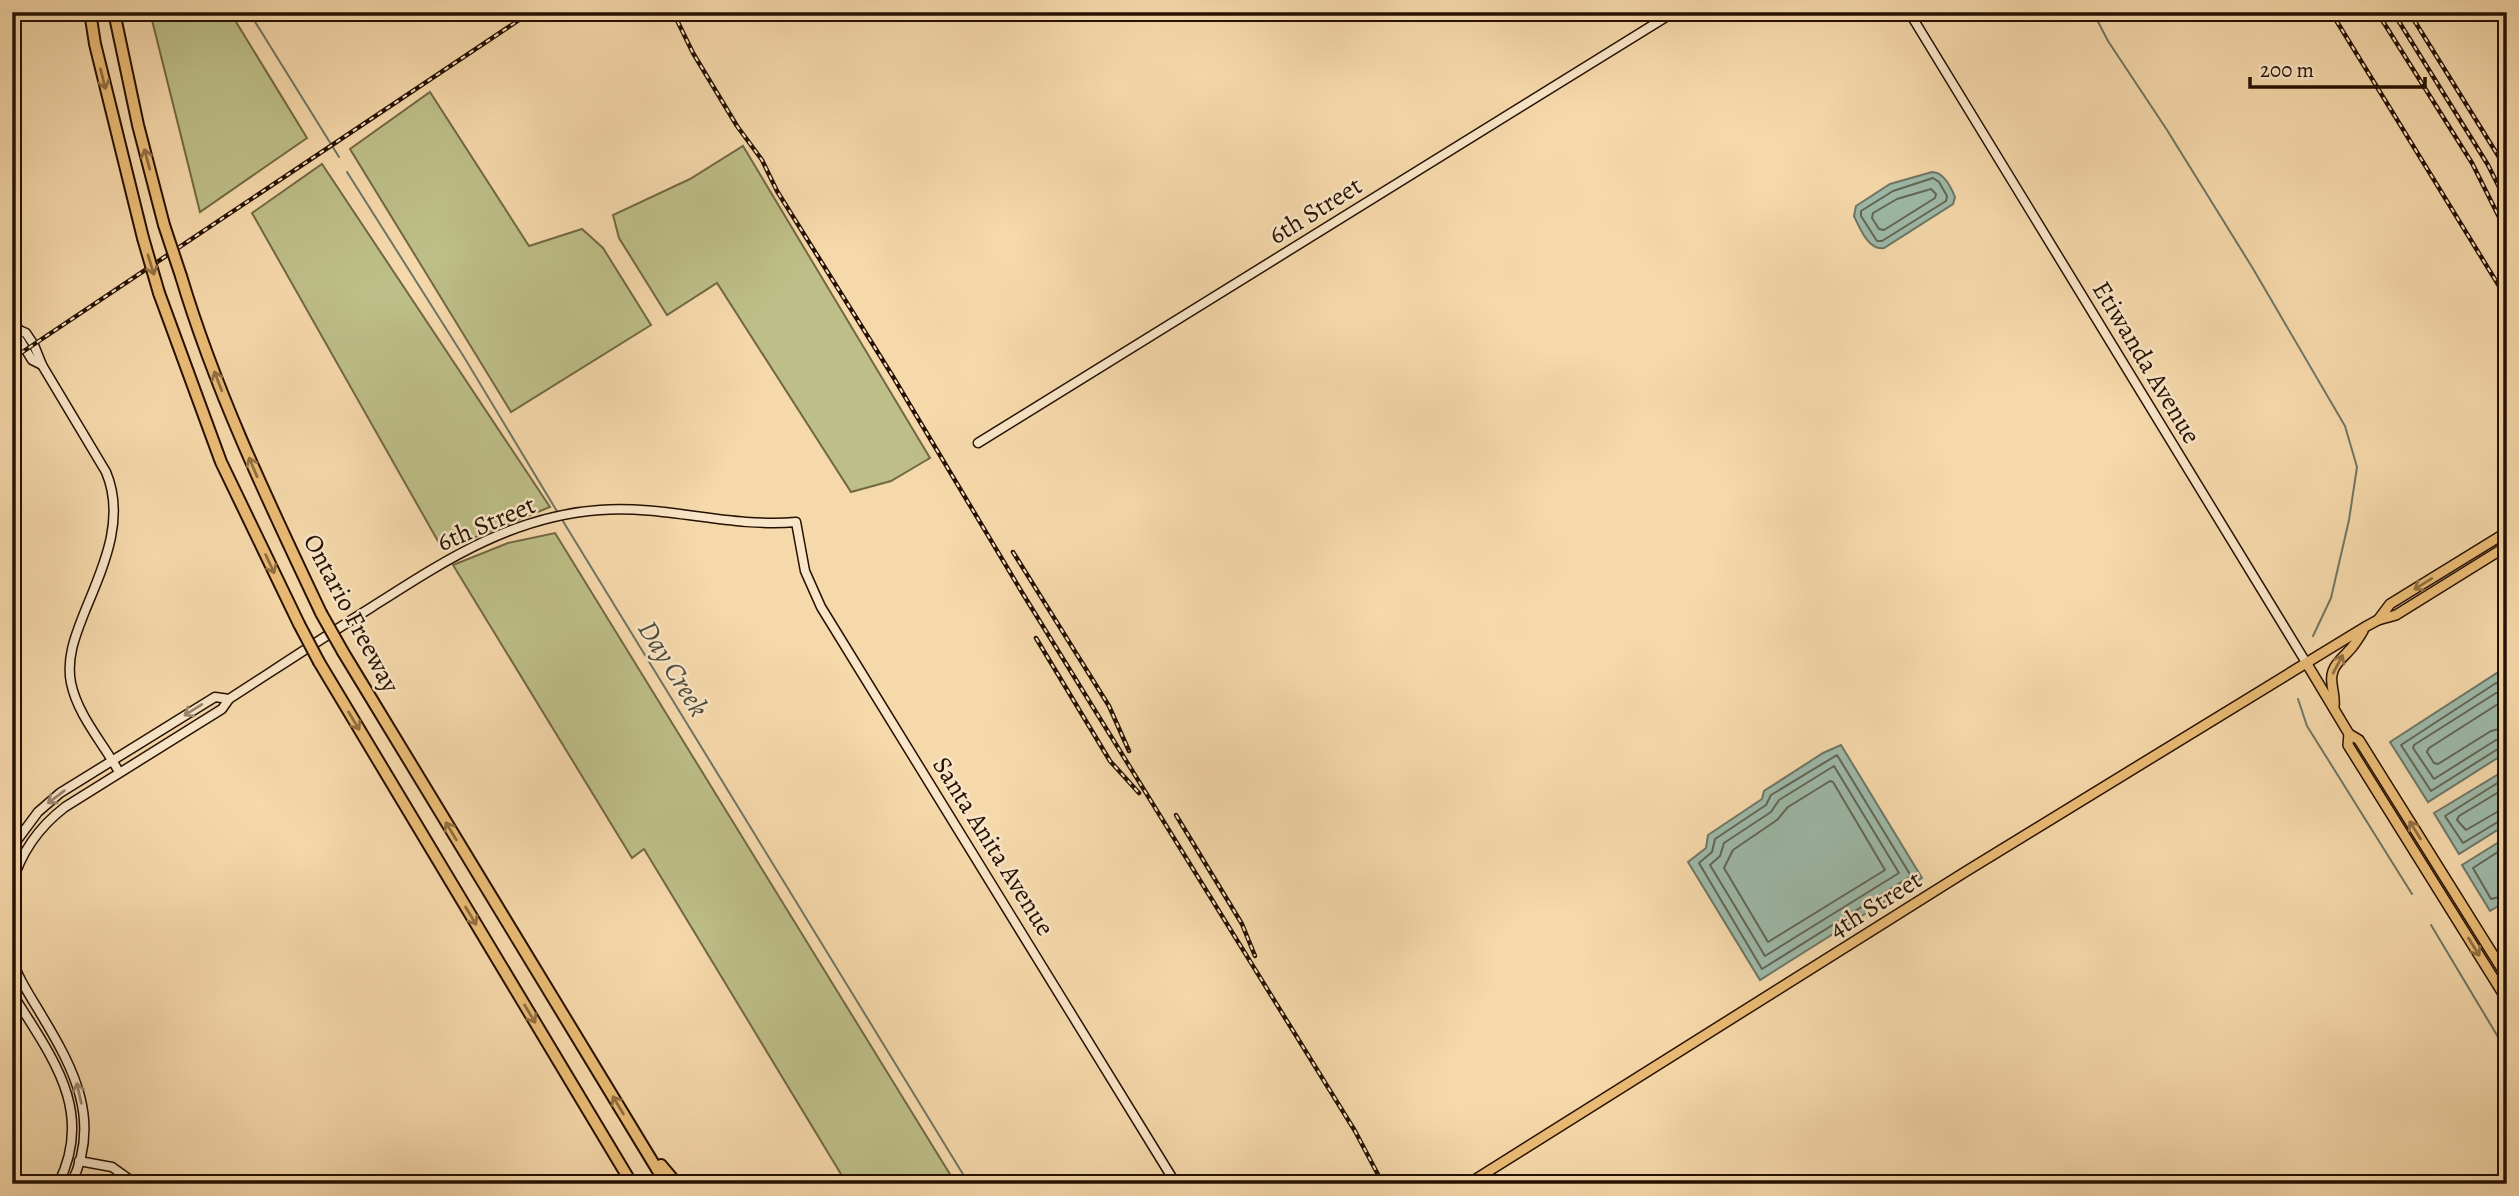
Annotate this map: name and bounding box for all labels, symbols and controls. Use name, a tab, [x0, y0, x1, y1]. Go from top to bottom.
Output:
scale bar	[2250, 46, 2424, 90]
text: 200 m	[2260, 56, 2314, 84]
one-way arrow	[97, 67, 111, 90]
one-way arrow	[140, 149, 153, 171]
street label: 6th Street	[1262, 168, 1369, 253]
one-way arrow	[146, 254, 159, 276]
street label: Etiwanda Avenue	[2084, 274, 2209, 450]
one-way arrow	[211, 371, 224, 393]
one-way arrow	[245, 457, 258, 479]
street label: 6th Street	[432, 487, 541, 560]
street label: Ontario Freeway	[295, 528, 408, 699]
one-way arrow	[263, 553, 277, 574]
one-way arrow	[2414, 576, 2433, 591]
water label: Day Creek	[629, 613, 718, 724]
one-way arrow	[2331, 655, 2345, 675]
one-way arrow	[184, 703, 203, 718]
one-way arrow	[347, 710, 361, 730]
street label: Santa Anita Avenue	[924, 750, 1063, 942]
one-way arrow	[47, 789, 66, 804]
one-way arrow	[2408, 820, 2422, 840]
one-way arrow	[444, 821, 458, 841]
street label: 4th Street	[1822, 862, 1929, 947]
one-way arrow	[465, 905, 479, 925]
one-way arrow	[2467, 936, 2481, 956]
one-way arrow	[524, 1004, 538, 1024]
one-way arrow	[72, 1082, 86, 1105]
one-way arrow	[611, 1095, 625, 1115]

